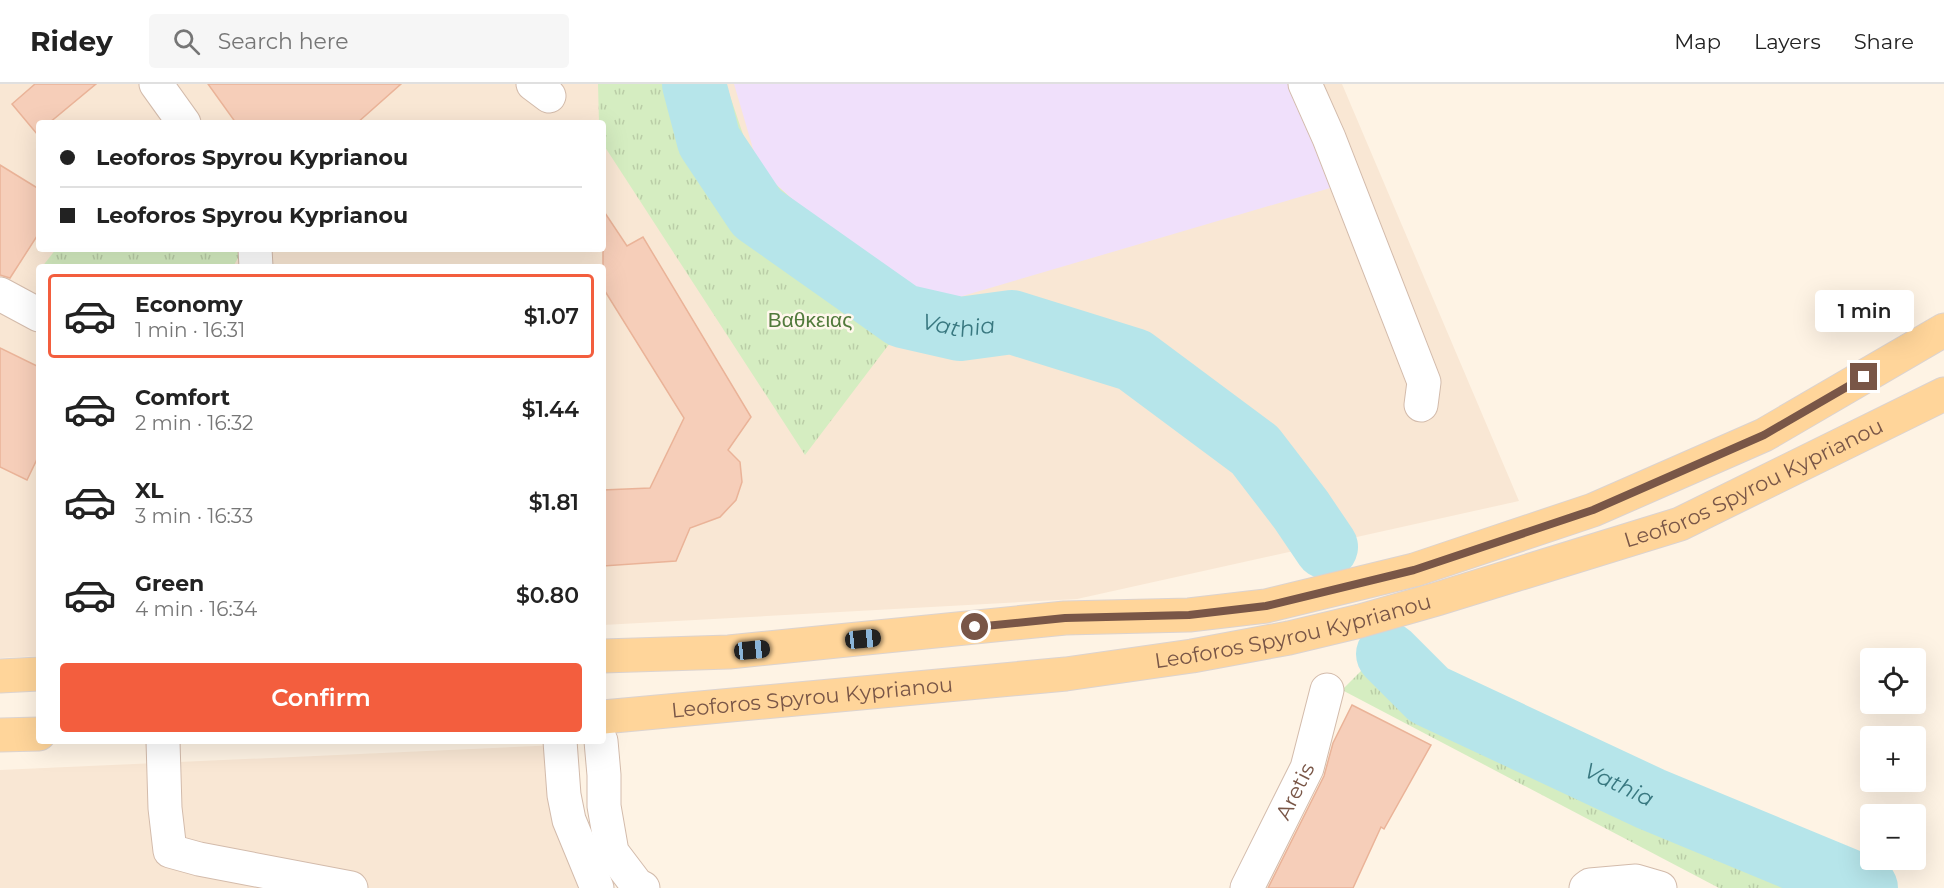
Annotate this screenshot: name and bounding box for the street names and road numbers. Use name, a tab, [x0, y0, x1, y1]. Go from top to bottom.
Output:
street label: Leoforos Spyrou Kyprianou	[1621, 413, 1887, 553]
street label: Leoforos Spyrou Kyprianou	[1153, 588, 1434, 673]
street label: Leoforos Spyrou Kyprianou	[670, 672, 954, 723]
street label: Aretis	[1270, 759, 1320, 824]

